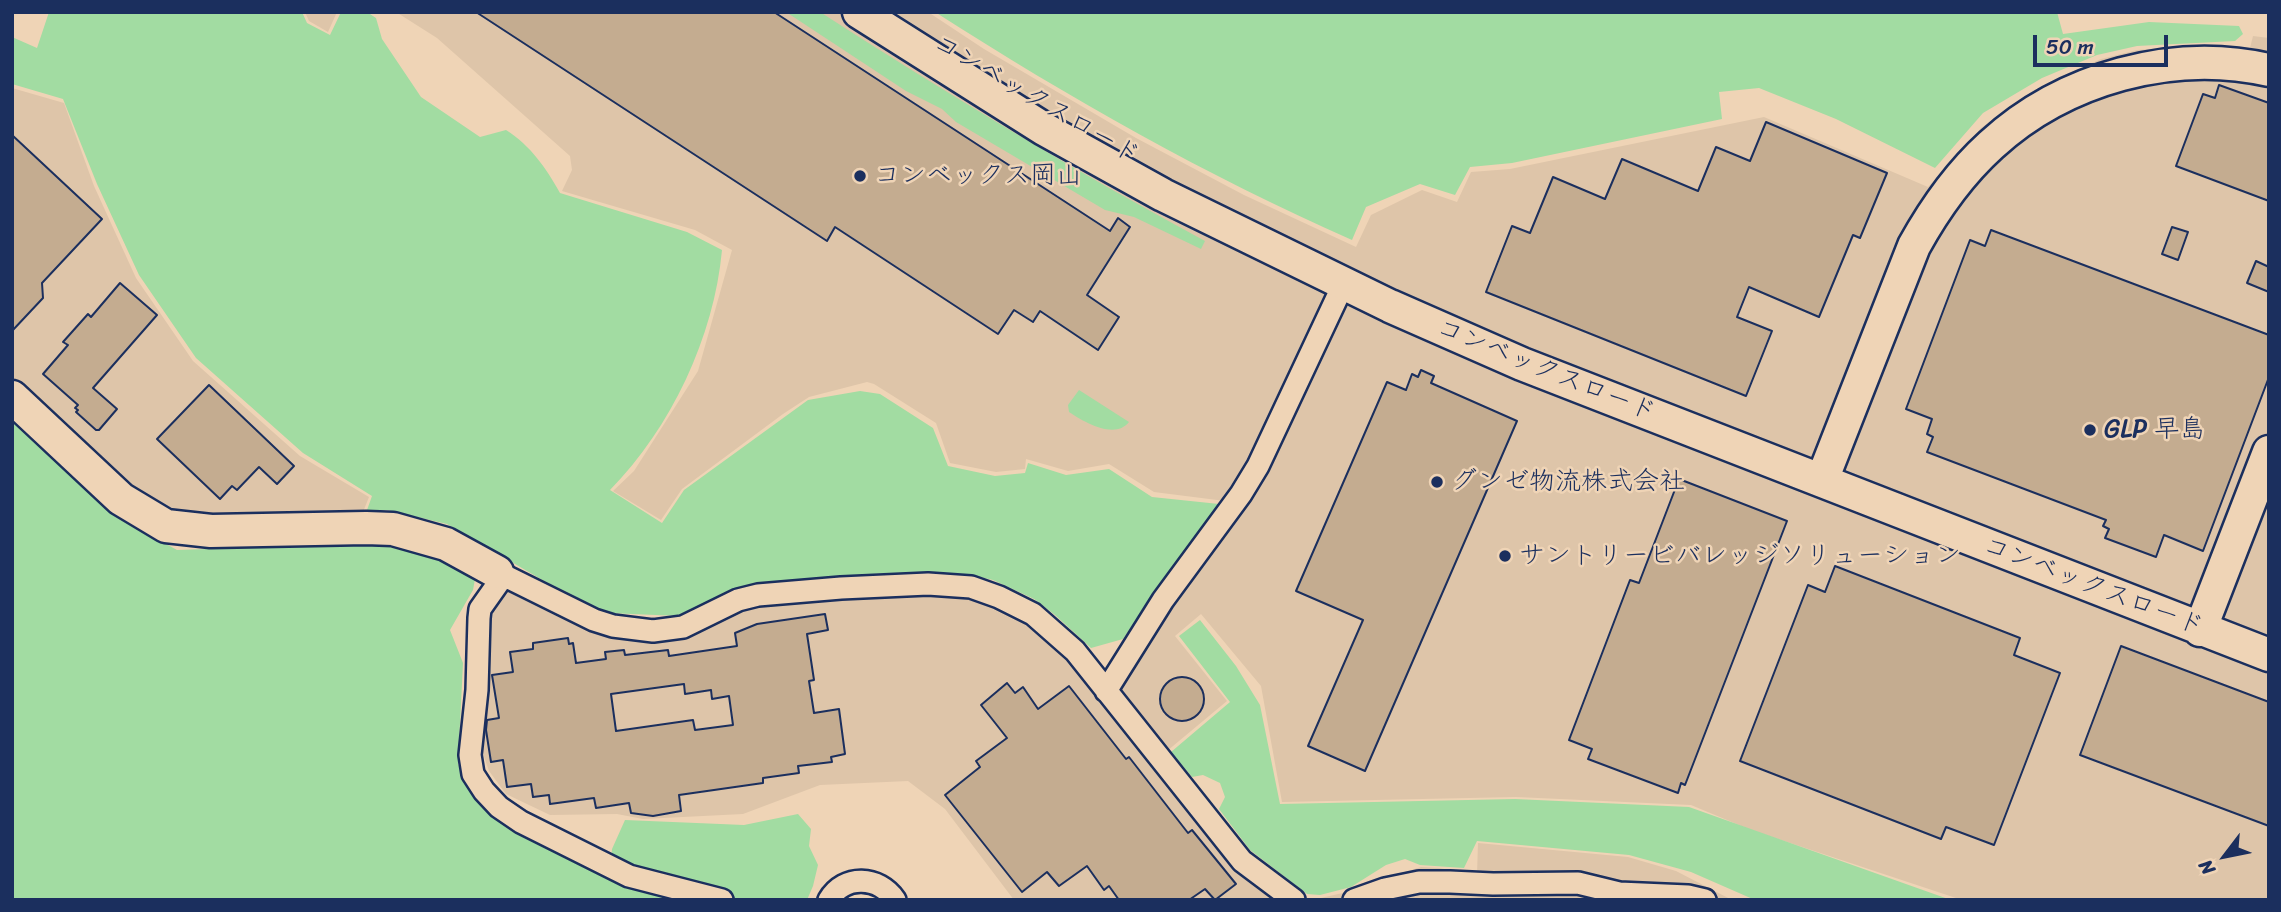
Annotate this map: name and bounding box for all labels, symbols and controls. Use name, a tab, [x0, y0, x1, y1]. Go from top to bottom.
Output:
scale bar	[2036, 21, 2171, 65]
street label: コンベックスロード	[927, 28, 1145, 172]
text: 50 m	[2046, 28, 2094, 66]
place label: コンベックス岡山	[874, 160, 1082, 192]
marker: コンベックス岡山	[852, 168, 868, 184]
street label: コンベックスロード	[1432, 313, 1660, 429]
place label: GLP 早島	[2104, 414, 2206, 446]
marker: GLP 早島	[2082, 422, 2098, 438]
place label: グンゼ物流株式会社	[1451, 466, 1685, 498]
marker: グンゼ物流株式会社	[1429, 474, 1445, 490]
street label: コンベックスロード	[1978, 531, 2208, 643]
place label: サントリービバレッジソリューション	[1519, 540, 1961, 572]
marker: サントリービバレッジソリューション	[1497, 548, 1513, 564]
north arrow	[2190, 821, 2260, 891]
text: N	[2189, 853, 2224, 882]

